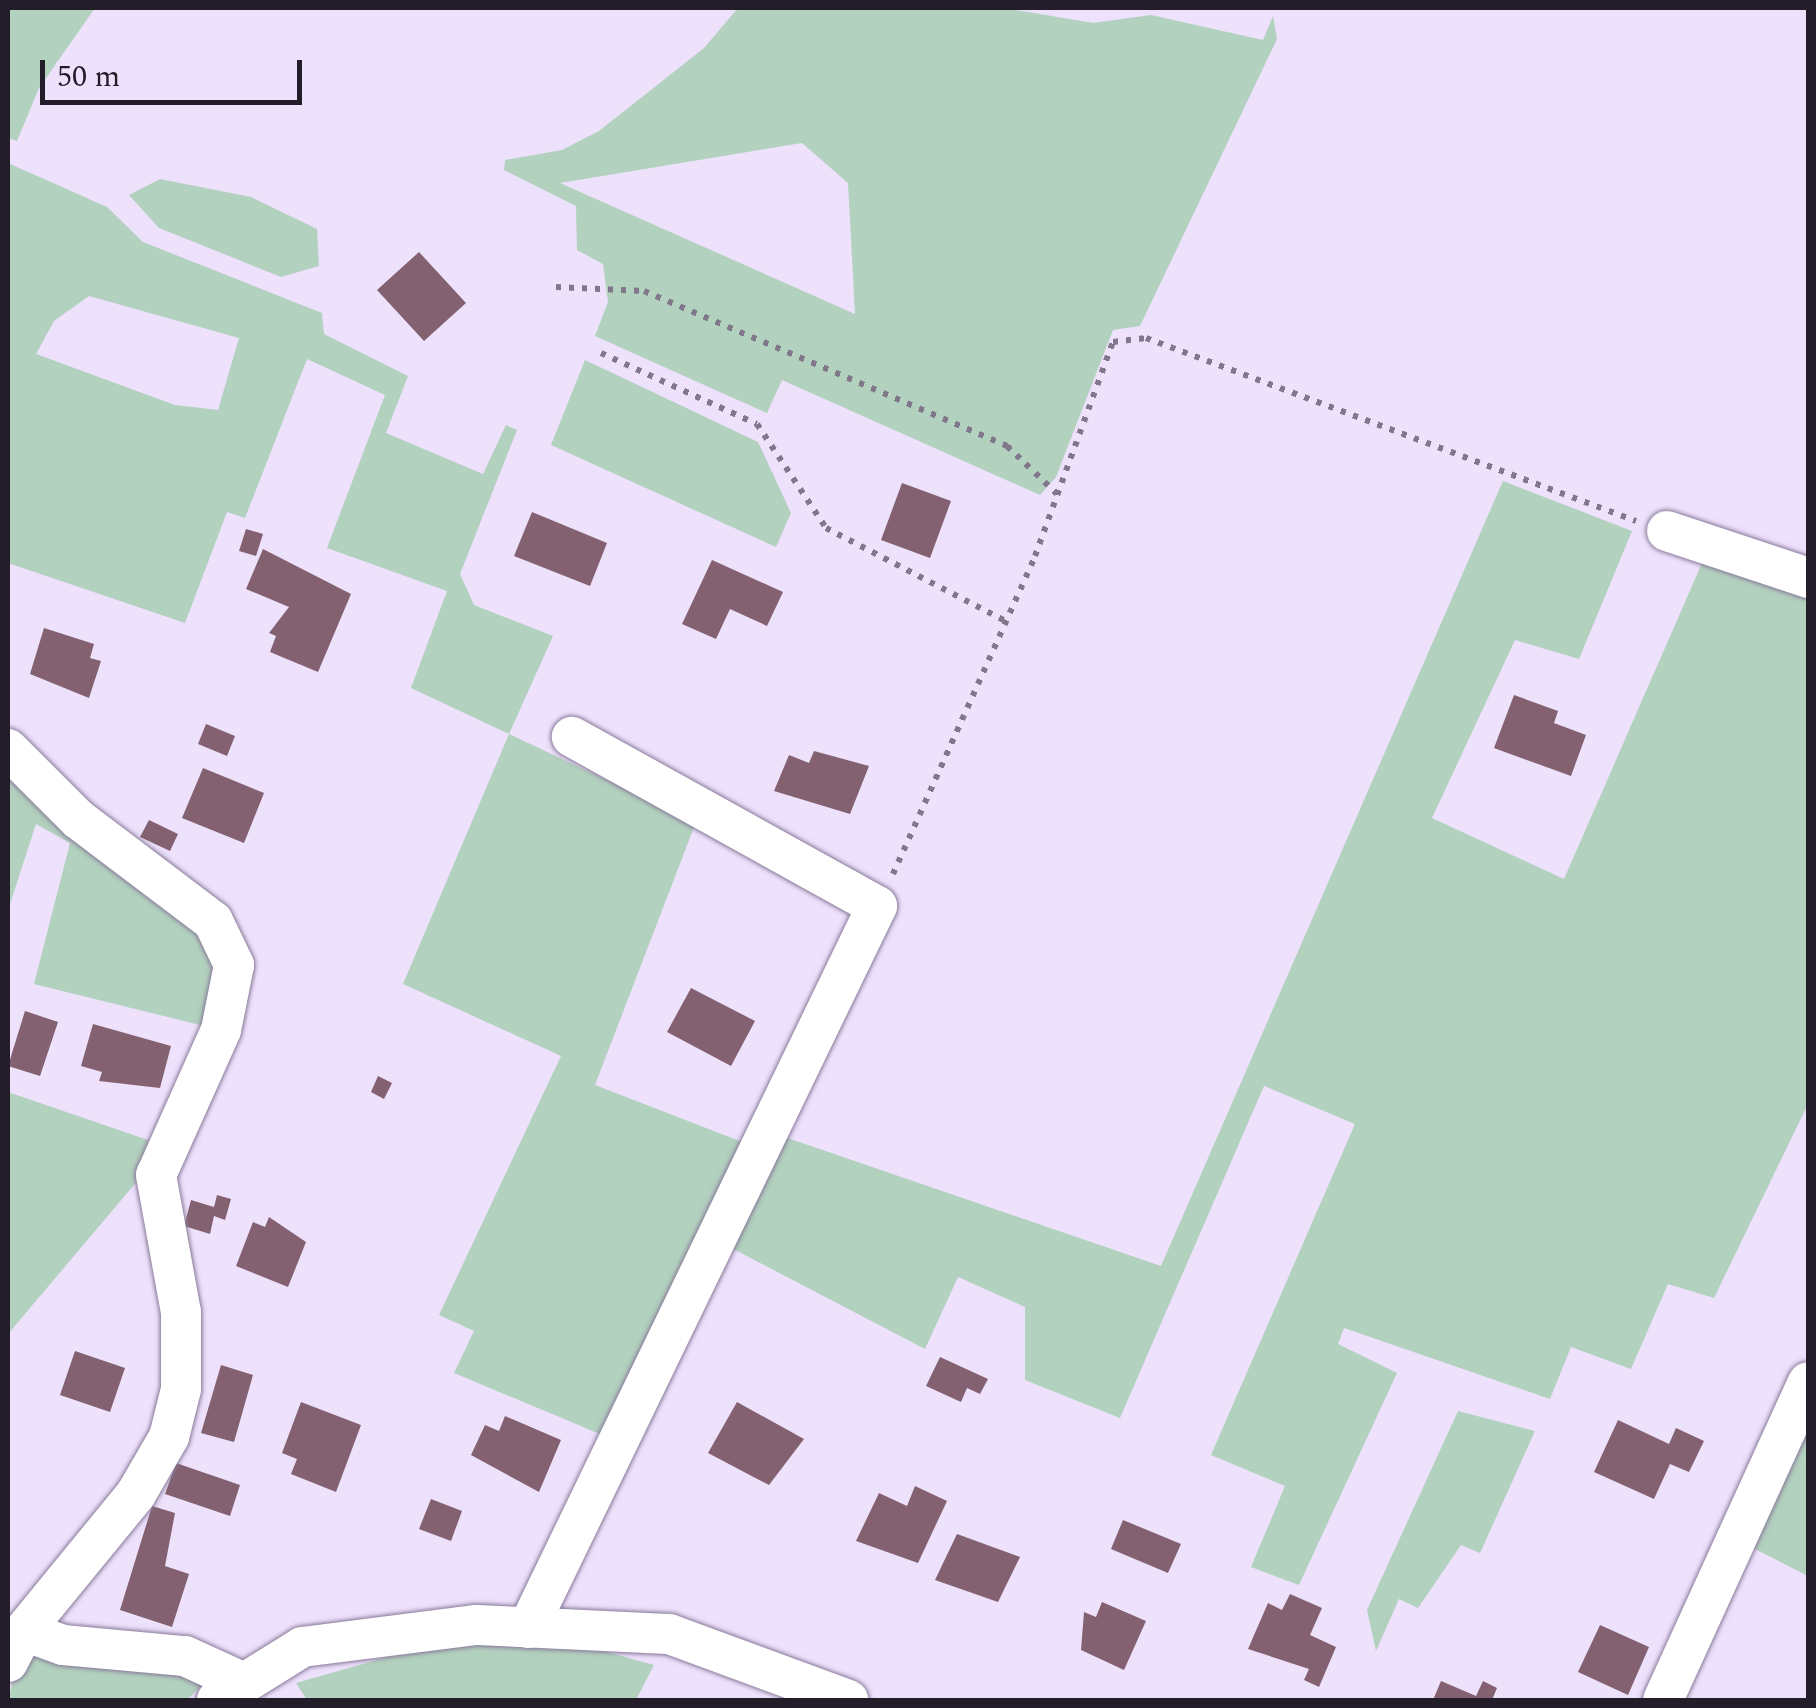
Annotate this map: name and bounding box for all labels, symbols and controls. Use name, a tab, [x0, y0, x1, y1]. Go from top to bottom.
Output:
scale bar	[45, 40, 308, 102]
text: 50 m	[57, 54, 120, 100]

